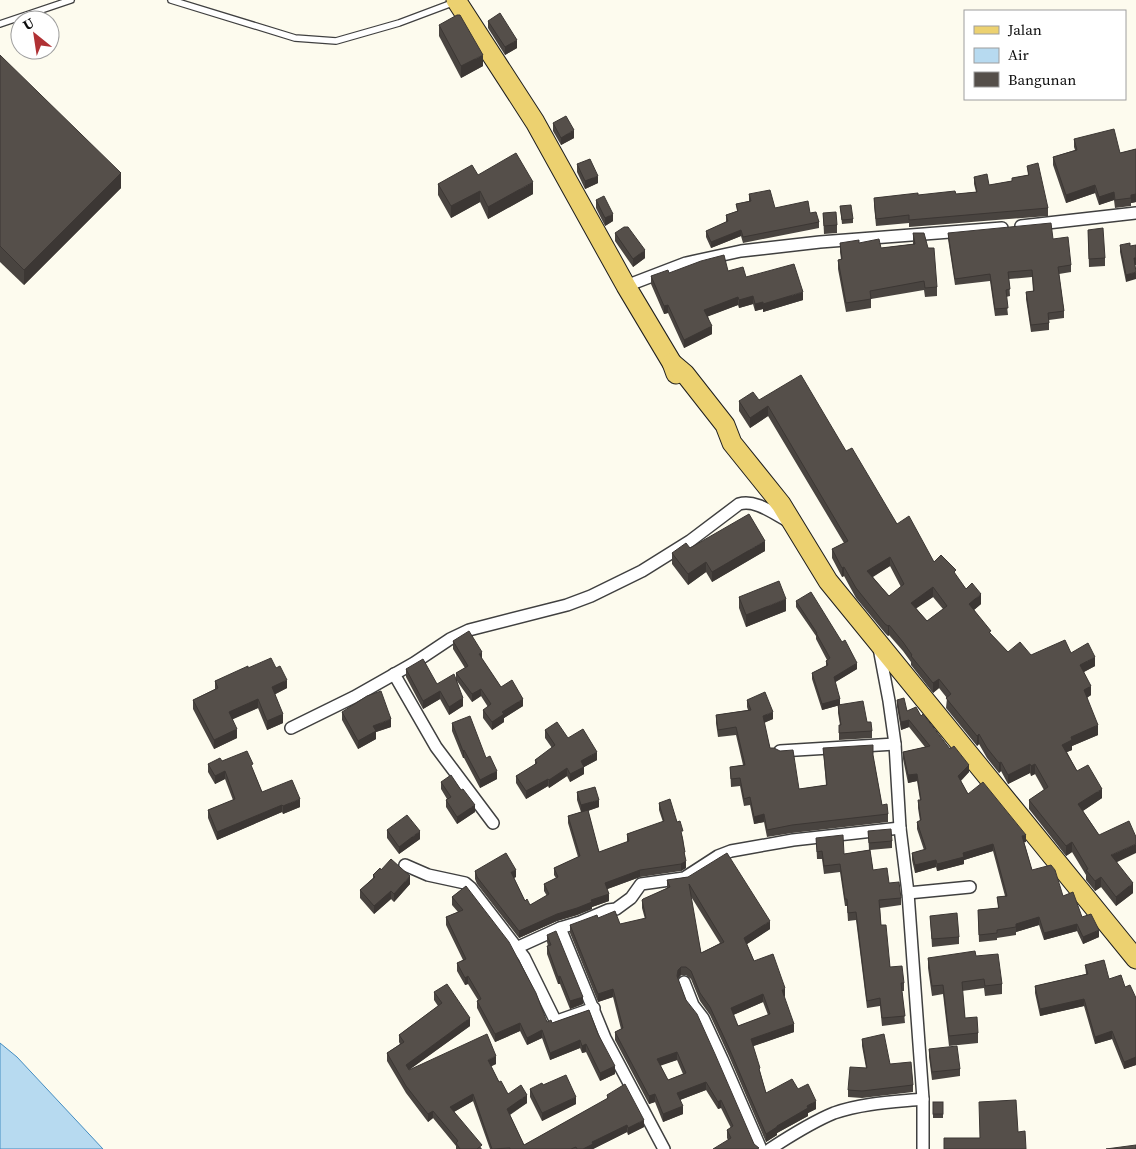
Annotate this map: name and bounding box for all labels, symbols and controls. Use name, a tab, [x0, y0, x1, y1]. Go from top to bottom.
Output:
north arrow	[10, 10, 60, 60]
legend	[964, 10, 1126, 100]
text: U	[19, 13, 38, 35]
text: Jalan	[1007, 19, 1042, 40]
text: Air	[1008, 44, 1029, 65]
text: Bangunan	[1008, 69, 1076, 90]

